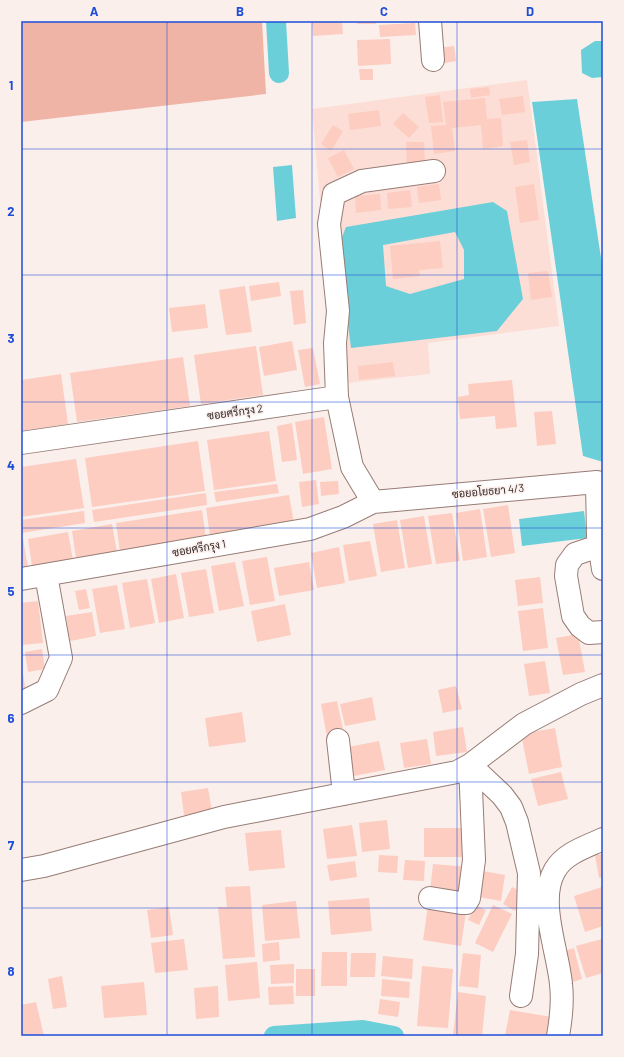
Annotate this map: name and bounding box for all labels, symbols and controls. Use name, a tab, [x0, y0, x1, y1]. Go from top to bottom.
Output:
text: A	[90, 3, 99, 19]
text: B	[236, 3, 244, 19]
text: C	[380, 3, 388, 19]
text: D	[526, 3, 534, 19]
text: 1	[9, 77, 13, 93]
text: 2	[7, 203, 15, 219]
text: 3	[7, 330, 15, 346]
street label: ซอยศรีกรุง 2	[206, 400, 264, 425]
text: 4	[7, 457, 15, 473]
street label: ซอยอโยธยา 4/3	[451, 480, 525, 500]
street label: ซอยศรีกรุง 1	[171, 535, 227, 562]
text: 5	[7, 583, 15, 599]
text: 6	[8, 710, 15, 726]
text: 7	[8, 837, 15, 853]
text: 8	[7, 963, 15, 979]

